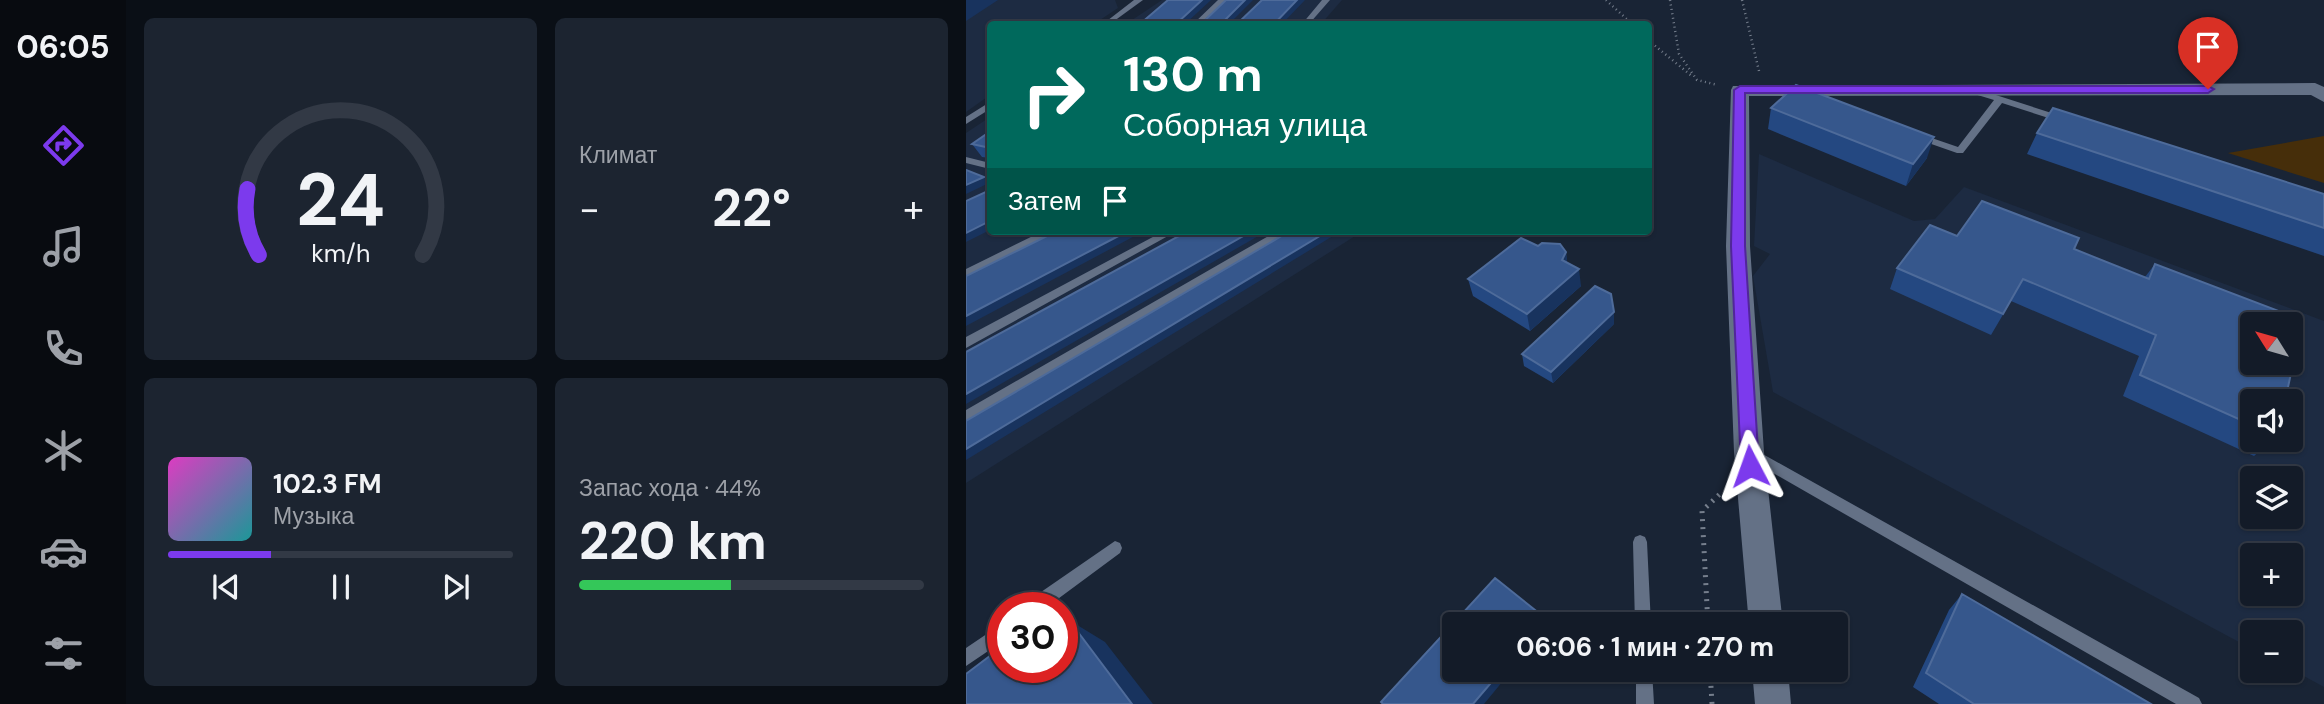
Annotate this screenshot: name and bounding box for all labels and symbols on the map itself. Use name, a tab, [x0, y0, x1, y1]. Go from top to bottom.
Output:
pin	[2178, 17, 2238, 89]
north arrow	[2240, 312, 2303, 374]
position arrow	[1713, 429, 1787, 503]
speed limit sign: 30	[987, 592, 1078, 683]

